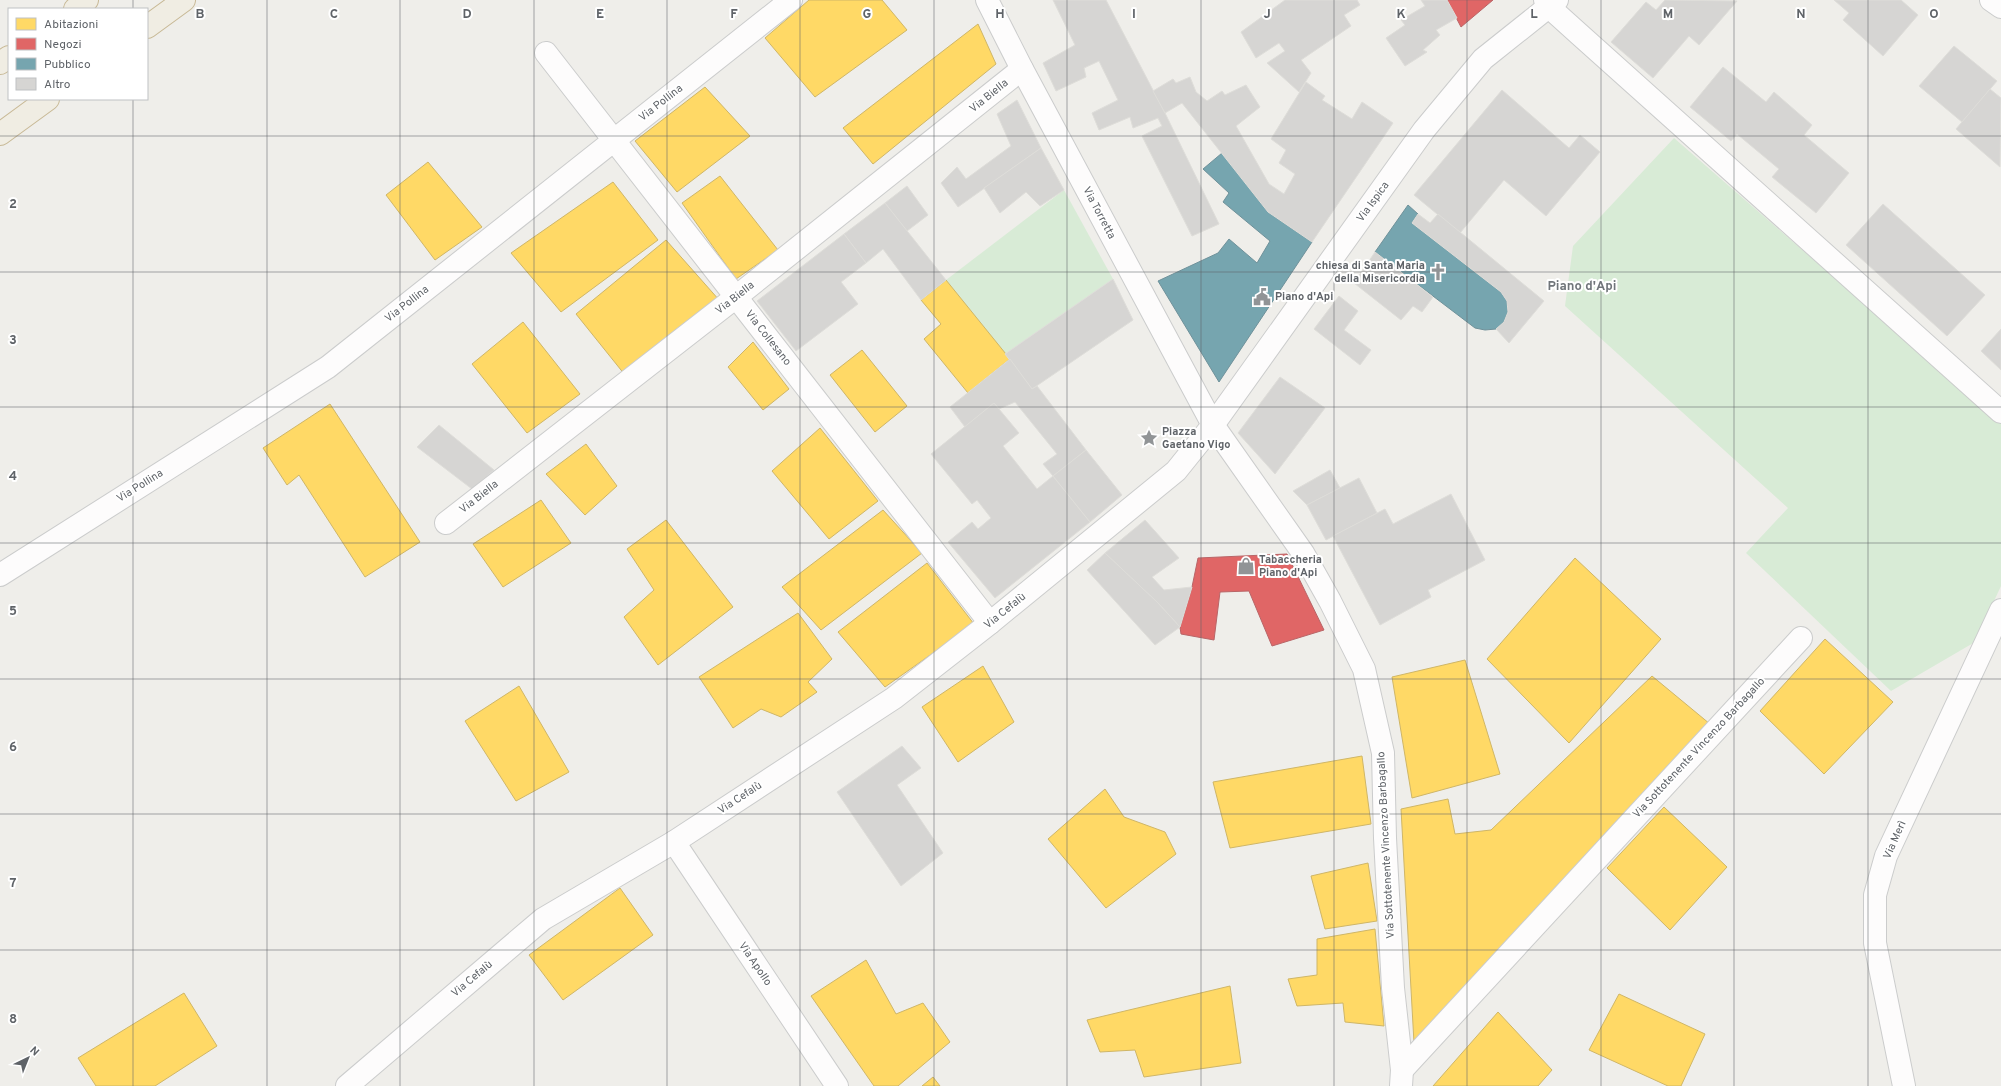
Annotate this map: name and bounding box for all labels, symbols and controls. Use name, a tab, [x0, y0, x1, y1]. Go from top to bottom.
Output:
text: B	[196, 7, 205, 23]
text: C	[330, 7, 338, 23]
text: D	[462, 7, 472, 23]
text: E	[596, 7, 604, 23]
text: F	[730, 7, 738, 23]
text: G	[863, 7, 872, 23]
text: H	[995, 7, 1005, 23]
text: I	[1132, 7, 1136, 23]
text: J	[1263, 7, 1271, 23]
text: K	[1396, 7, 1406, 23]
text: L	[1530, 7, 1538, 23]
text: M	[1663, 7, 1673, 23]
text: N	[1796, 7, 1806, 23]
text: O	[1929, 7, 1939, 23]
legend	[8, 8, 148, 100]
text: Abitazioni	[44, 17, 98, 33]
text: Negozi	[44, 37, 82, 53]
text: Pubblico	[44, 57, 91, 73]
street label: Via Biella	[967, 76, 1011, 116]
text: Altro	[44, 77, 71, 93]
street label: Via Pollina	[636, 81, 686, 125]
street label: Via Ispica	[1354, 179, 1392, 225]
street label: Via Torretta	[1079, 184, 1119, 242]
text: 2	[9, 197, 17, 213]
place label: chiesa di Santa Maria della Misericordia	[1316, 259, 1425, 286]
church icon: chiesa di Santa Maria della Misericordia	[1428, 262, 1448, 282]
street label: Via Biella	[713, 278, 758, 318]
district label: Piano d'Api	[1548, 279, 1616, 295]
street label: Via Pollina	[382, 282, 432, 326]
public building icon: Piano d'Api	[1252, 287, 1272, 307]
place label: Piano d'Api	[1275, 290, 1333, 304]
street label: Via Collesano	[742, 307, 794, 369]
text: 3	[9, 333, 17, 349]
place label: Piazza Gaetano Vigo	[1162, 425, 1230, 452]
place icon: Piazza Gaetano Vigo	[1139, 428, 1159, 448]
street label: Via Pollina	[114, 466, 166, 506]
text: 4	[9, 469, 17, 485]
street label: Via Biella	[457, 477, 502, 517]
place label: Tabaccheria Piano d'Api	[1259, 553, 1322, 580]
shop icon: Tabaccheria Piano d'Api	[1236, 556, 1256, 576]
street label: Via Cefalù	[981, 590, 1029, 632]
text: 5	[9, 604, 17, 620]
street label: Via Sottotenente Vincenzo Barbagallo	[1630, 675, 1768, 821]
text: 6	[9, 740, 17, 756]
street label: Via Sottotenente Vincenzo Barbagallo	[1374, 751, 1398, 939]
street label: Via Cefalù	[715, 779, 765, 817]
street label: Via Merì	[1880, 819, 1910, 861]
text: 7	[10, 876, 17, 892]
street label: Via Apollo	[735, 939, 775, 989]
street label: Via Cefalù	[448, 958, 496, 1000]
text: 8	[9, 1012, 17, 1028]
north arrow	[8, 1038, 48, 1078]
text: N	[26, 1044, 42, 1059]

